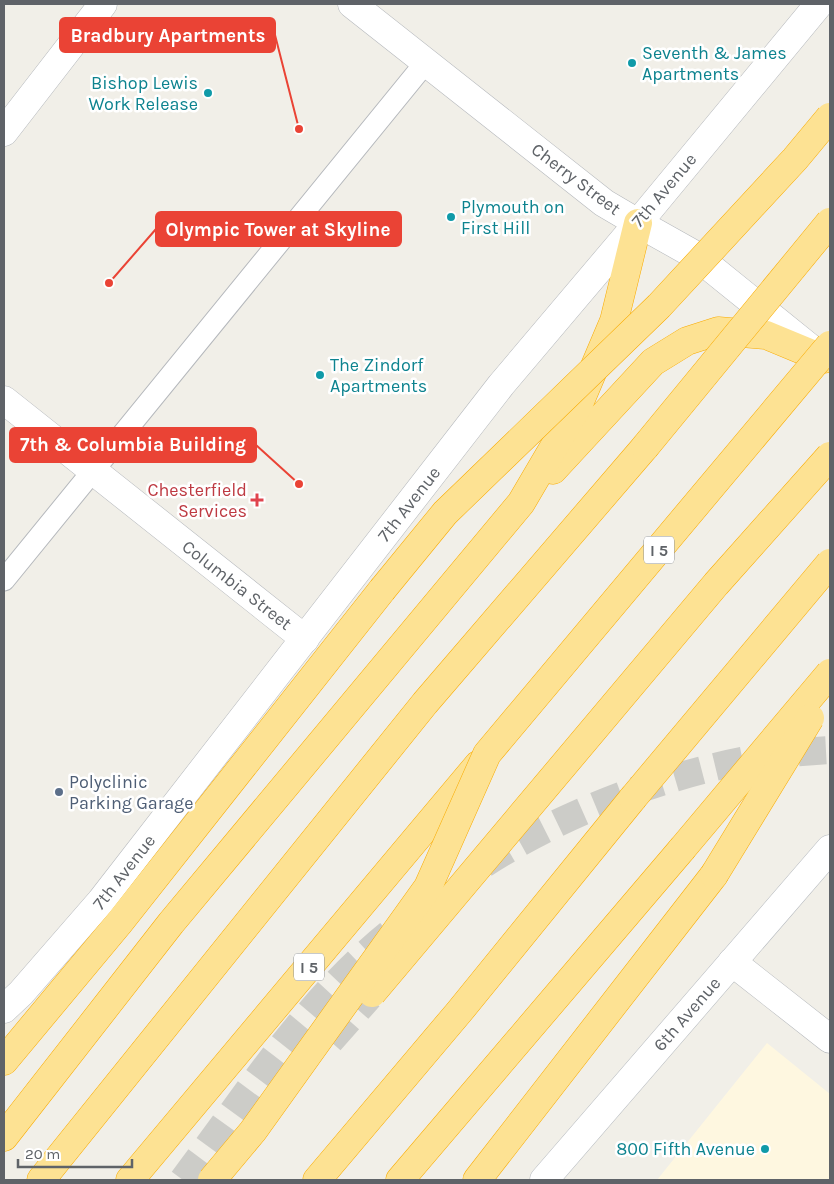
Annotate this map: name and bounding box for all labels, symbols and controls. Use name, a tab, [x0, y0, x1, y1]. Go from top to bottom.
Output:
callout: Bradbury Apartments	[60, 18, 275, 52]
text: Bradbury Apartments	[71, 25, 265, 47]
place label: Seventh & James Apartments	[642, 42, 787, 85]
marker: Seventh & James Apartments	[626, 57, 638, 69]
place label: Bishop Lewis Work Release	[89, 72, 198, 115]
marker: Bishop Lewis Work Release	[202, 87, 214, 99]
street label: Cherry Street	[527, 138, 625, 220]
street label: 7th Avenue	[627, 149, 701, 231]
place label: Plymouth on First Hill	[461, 196, 565, 239]
marker: Plymouth on First Hill	[445, 211, 457, 223]
callout: Olympic Tower at Skyline	[156, 212, 401, 246]
text: Olympic Tower at Skyline	[165, 219, 391, 241]
place label: The Zindorf Apartments	[330, 354, 427, 397]
marker: The Zindorf Apartments	[314, 369, 326, 381]
callout: 7th & Columbia Building	[10, 428, 256, 462]
text: 7th & Columbia Building	[20, 434, 246, 456]
street label: 7th Avenue	[373, 462, 445, 546]
place label: Chesterfield Services	[147, 479, 247, 522]
marker: Chesterfield Services	[251, 494, 263, 506]
street label: Columbia Street	[178, 535, 296, 635]
road number: I 5	[644, 536, 674, 564]
place label: Polyclinic Parking Garage	[69, 771, 194, 814]
marker: Polyclinic Parking Garage	[53, 786, 65, 798]
street label: 7th Avenue	[88, 830, 160, 914]
road number: I 5	[294, 954, 324, 980]
street label: 6th Avenue	[649, 972, 725, 1056]
scale bar	[18, 1136, 131, 1168]
place label: 800 Fifth Avenue	[616, 1138, 755, 1160]
marker: 800 Fifth Avenue	[759, 1143, 771, 1155]
text: 20 m	[25, 1145, 60, 1163]

